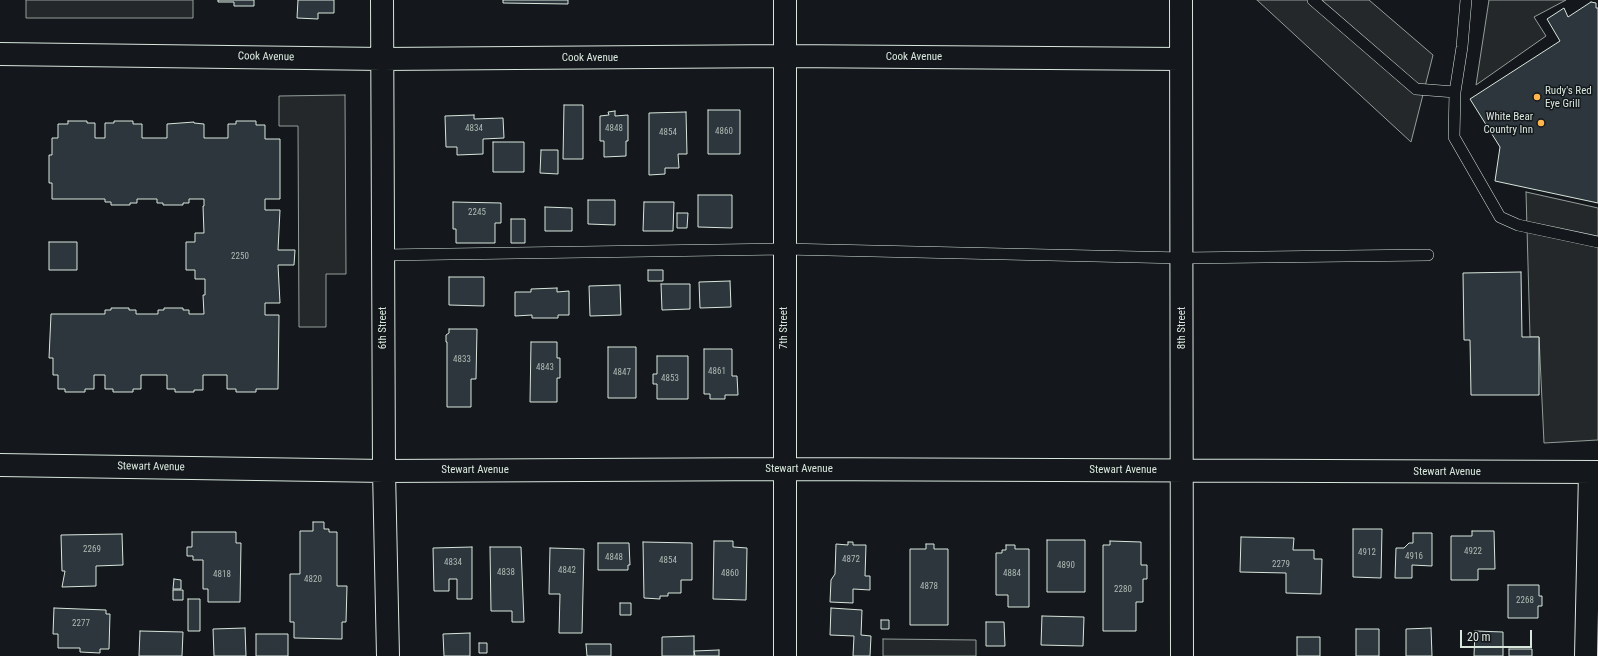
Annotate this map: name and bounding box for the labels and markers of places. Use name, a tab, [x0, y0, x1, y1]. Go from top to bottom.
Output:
place label: Rudy's Red Eye Grill	[1545, 84, 1592, 110]
marker: Rudy's Red Eye Grill	[1532, 92, 1542, 102]
place label: White Bear Country Inn	[1483, 110, 1533, 136]
marker: White Bear Country Inn	[1536, 118, 1546, 128]

